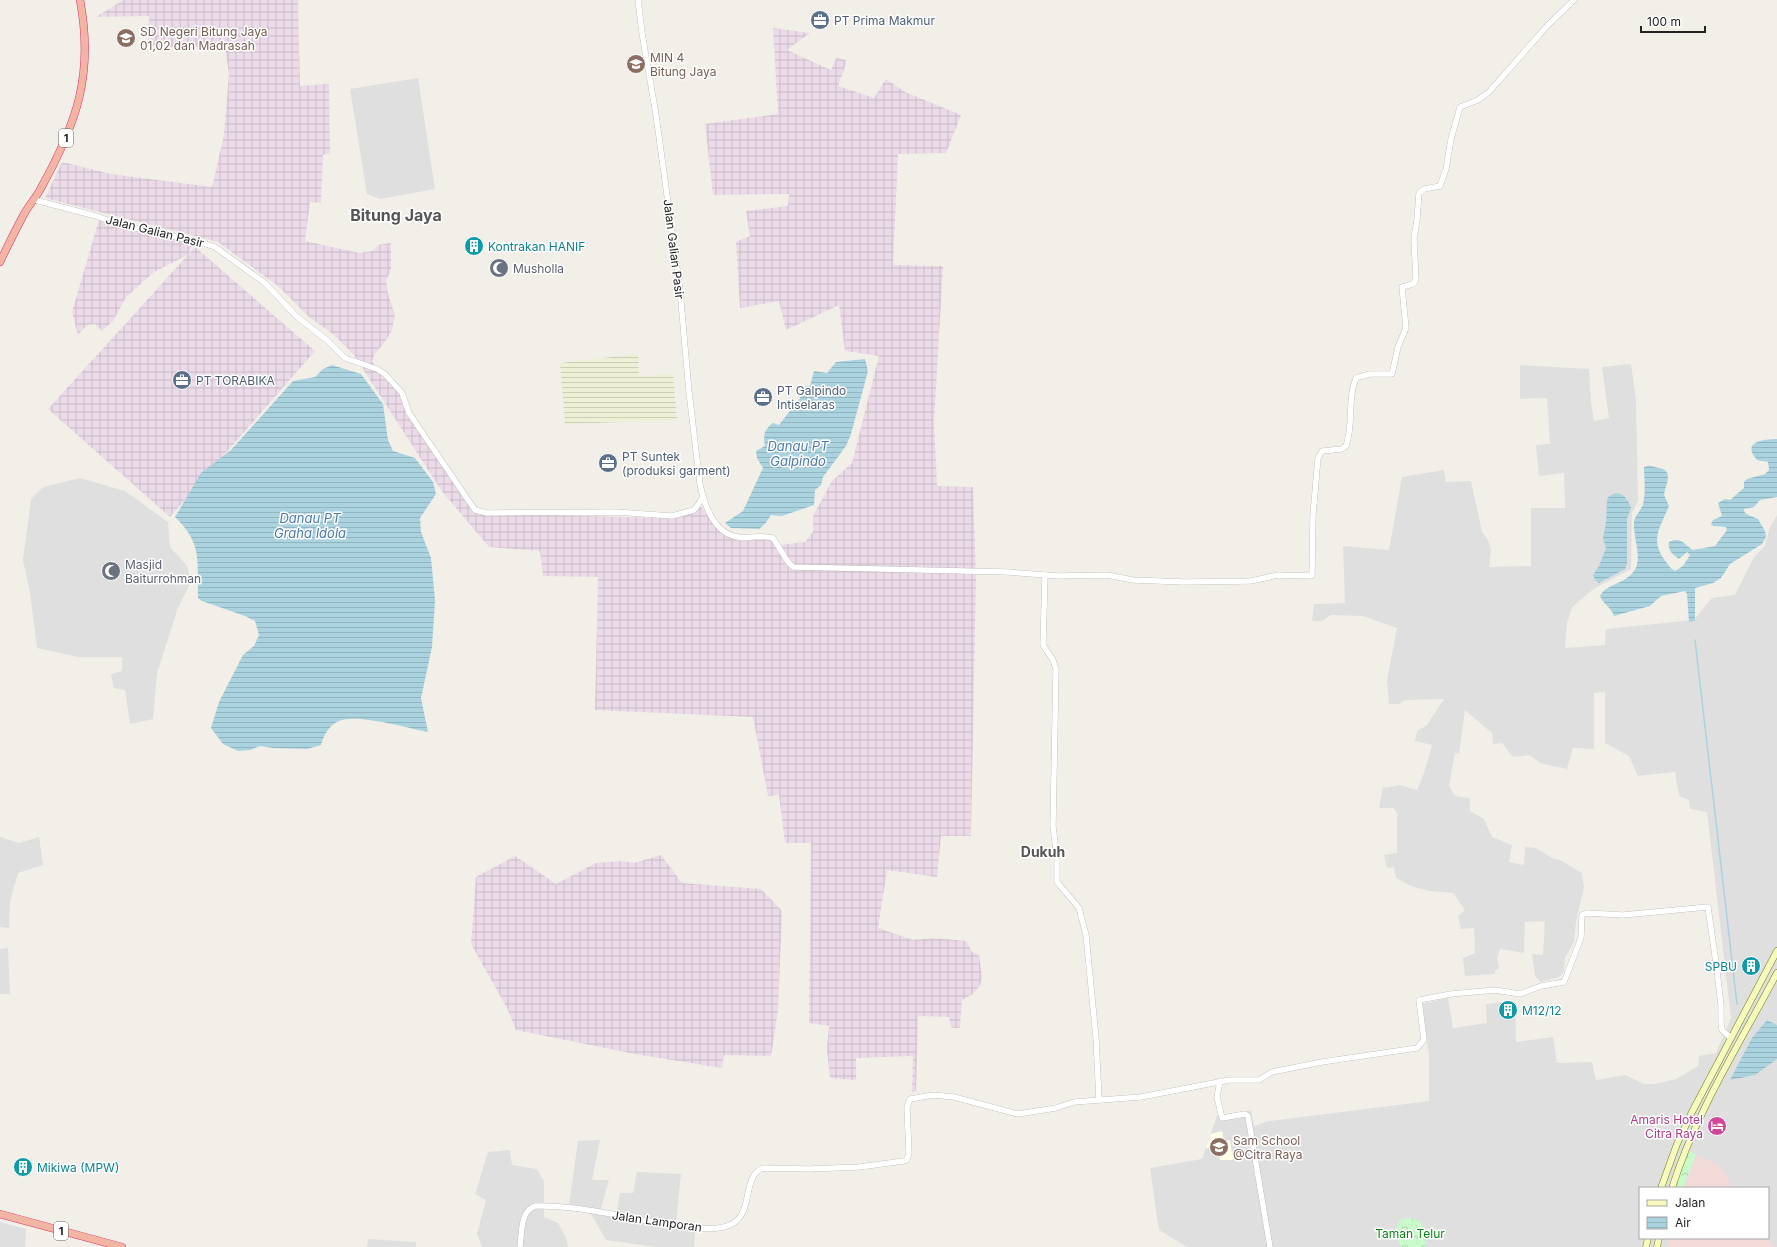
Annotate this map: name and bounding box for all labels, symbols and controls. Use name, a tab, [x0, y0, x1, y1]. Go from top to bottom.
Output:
scale bar	[1641, 8, 1705, 34]
office icon: PT Prima Makmur	[809, 9, 831, 31]
place label: PT Prima Makmur	[834, 13, 935, 28]
text: 100 m	[1647, 14, 1681, 29]
place label: SD Negeri Bitung Jaya 01,02 dan Madrasah	[140, 24, 268, 53]
school or university icon: SD Negeri Bitung Jaya 01,02 dan Madrasah	[115, 27, 137, 49]
place label: MIN 4 Bitung Jaya	[650, 50, 716, 79]
school or university icon: MIN 4 Bitung Jaya	[625, 53, 647, 75]
road number: 1	[59, 129, 73, 147]
street label: Jalan Galian Pasir	[660, 198, 688, 300]
district label: Bitung Jaya	[350, 205, 442, 225]
street label: Jalan Galian Pasir	[104, 212, 206, 251]
building icon: Kontrakan HANIF	[463, 235, 485, 257]
place label: Kontrakan HANIF	[488, 239, 585, 254]
mosque icon: Musholla	[488, 257, 510, 279]
place label: Musholla	[513, 261, 564, 276]
office icon: PT TORABIKA	[171, 369, 193, 391]
place label: PT TORABIKA	[196, 373, 275, 388]
place label: PT Galpindo Intiselaras	[777, 383, 846, 412]
office icon: PT Galpindo Intiselaras	[752, 386, 774, 408]
water label: Danau PT Galpindo	[767, 438, 829, 469]
place label: PT Suntek (produksi garment)	[622, 449, 731, 478]
office icon: PT Suntek (produksi garment)	[597, 452, 619, 474]
water label: Danau PT Graha Idola	[274, 510, 346, 541]
place label: Masjid Baiturrohman	[125, 557, 201, 586]
mosque icon: Masjid Baiturrohman	[100, 560, 122, 582]
district label: Dukuh	[1021, 843, 1065, 860]
building icon: SPBU	[1740, 955, 1762, 977]
place label: SPBU	[1705, 959, 1737, 974]
building icon: M12/12	[1497, 999, 1519, 1021]
place label: M12/12	[1522, 1003, 1562, 1018]
place label: Amaris Hotel Citra Raya	[1630, 1112, 1703, 1141]
hotel icon: Amaris Hotel Citra Raya	[1706, 1115, 1728, 1137]
place label: Sam School @Citra Raya	[1233, 1133, 1302, 1162]
school or university icon: Sam School @Citra Raya	[1208, 1136, 1230, 1158]
building icon: Mikiwa (MPW)	[12, 1156, 34, 1178]
place label: Mikiwa (MPW)	[37, 1160, 119, 1175]
legend	[1639, 1187, 1769, 1239]
text: Jalan	[1675, 1195, 1705, 1210]
street label: Jalan Lamporan	[611, 1207, 703, 1235]
text: Air	[1675, 1215, 1691, 1230]
road number: 1	[54, 1222, 68, 1240]
park label: Taman Telur	[1375, 1226, 1445, 1241]

